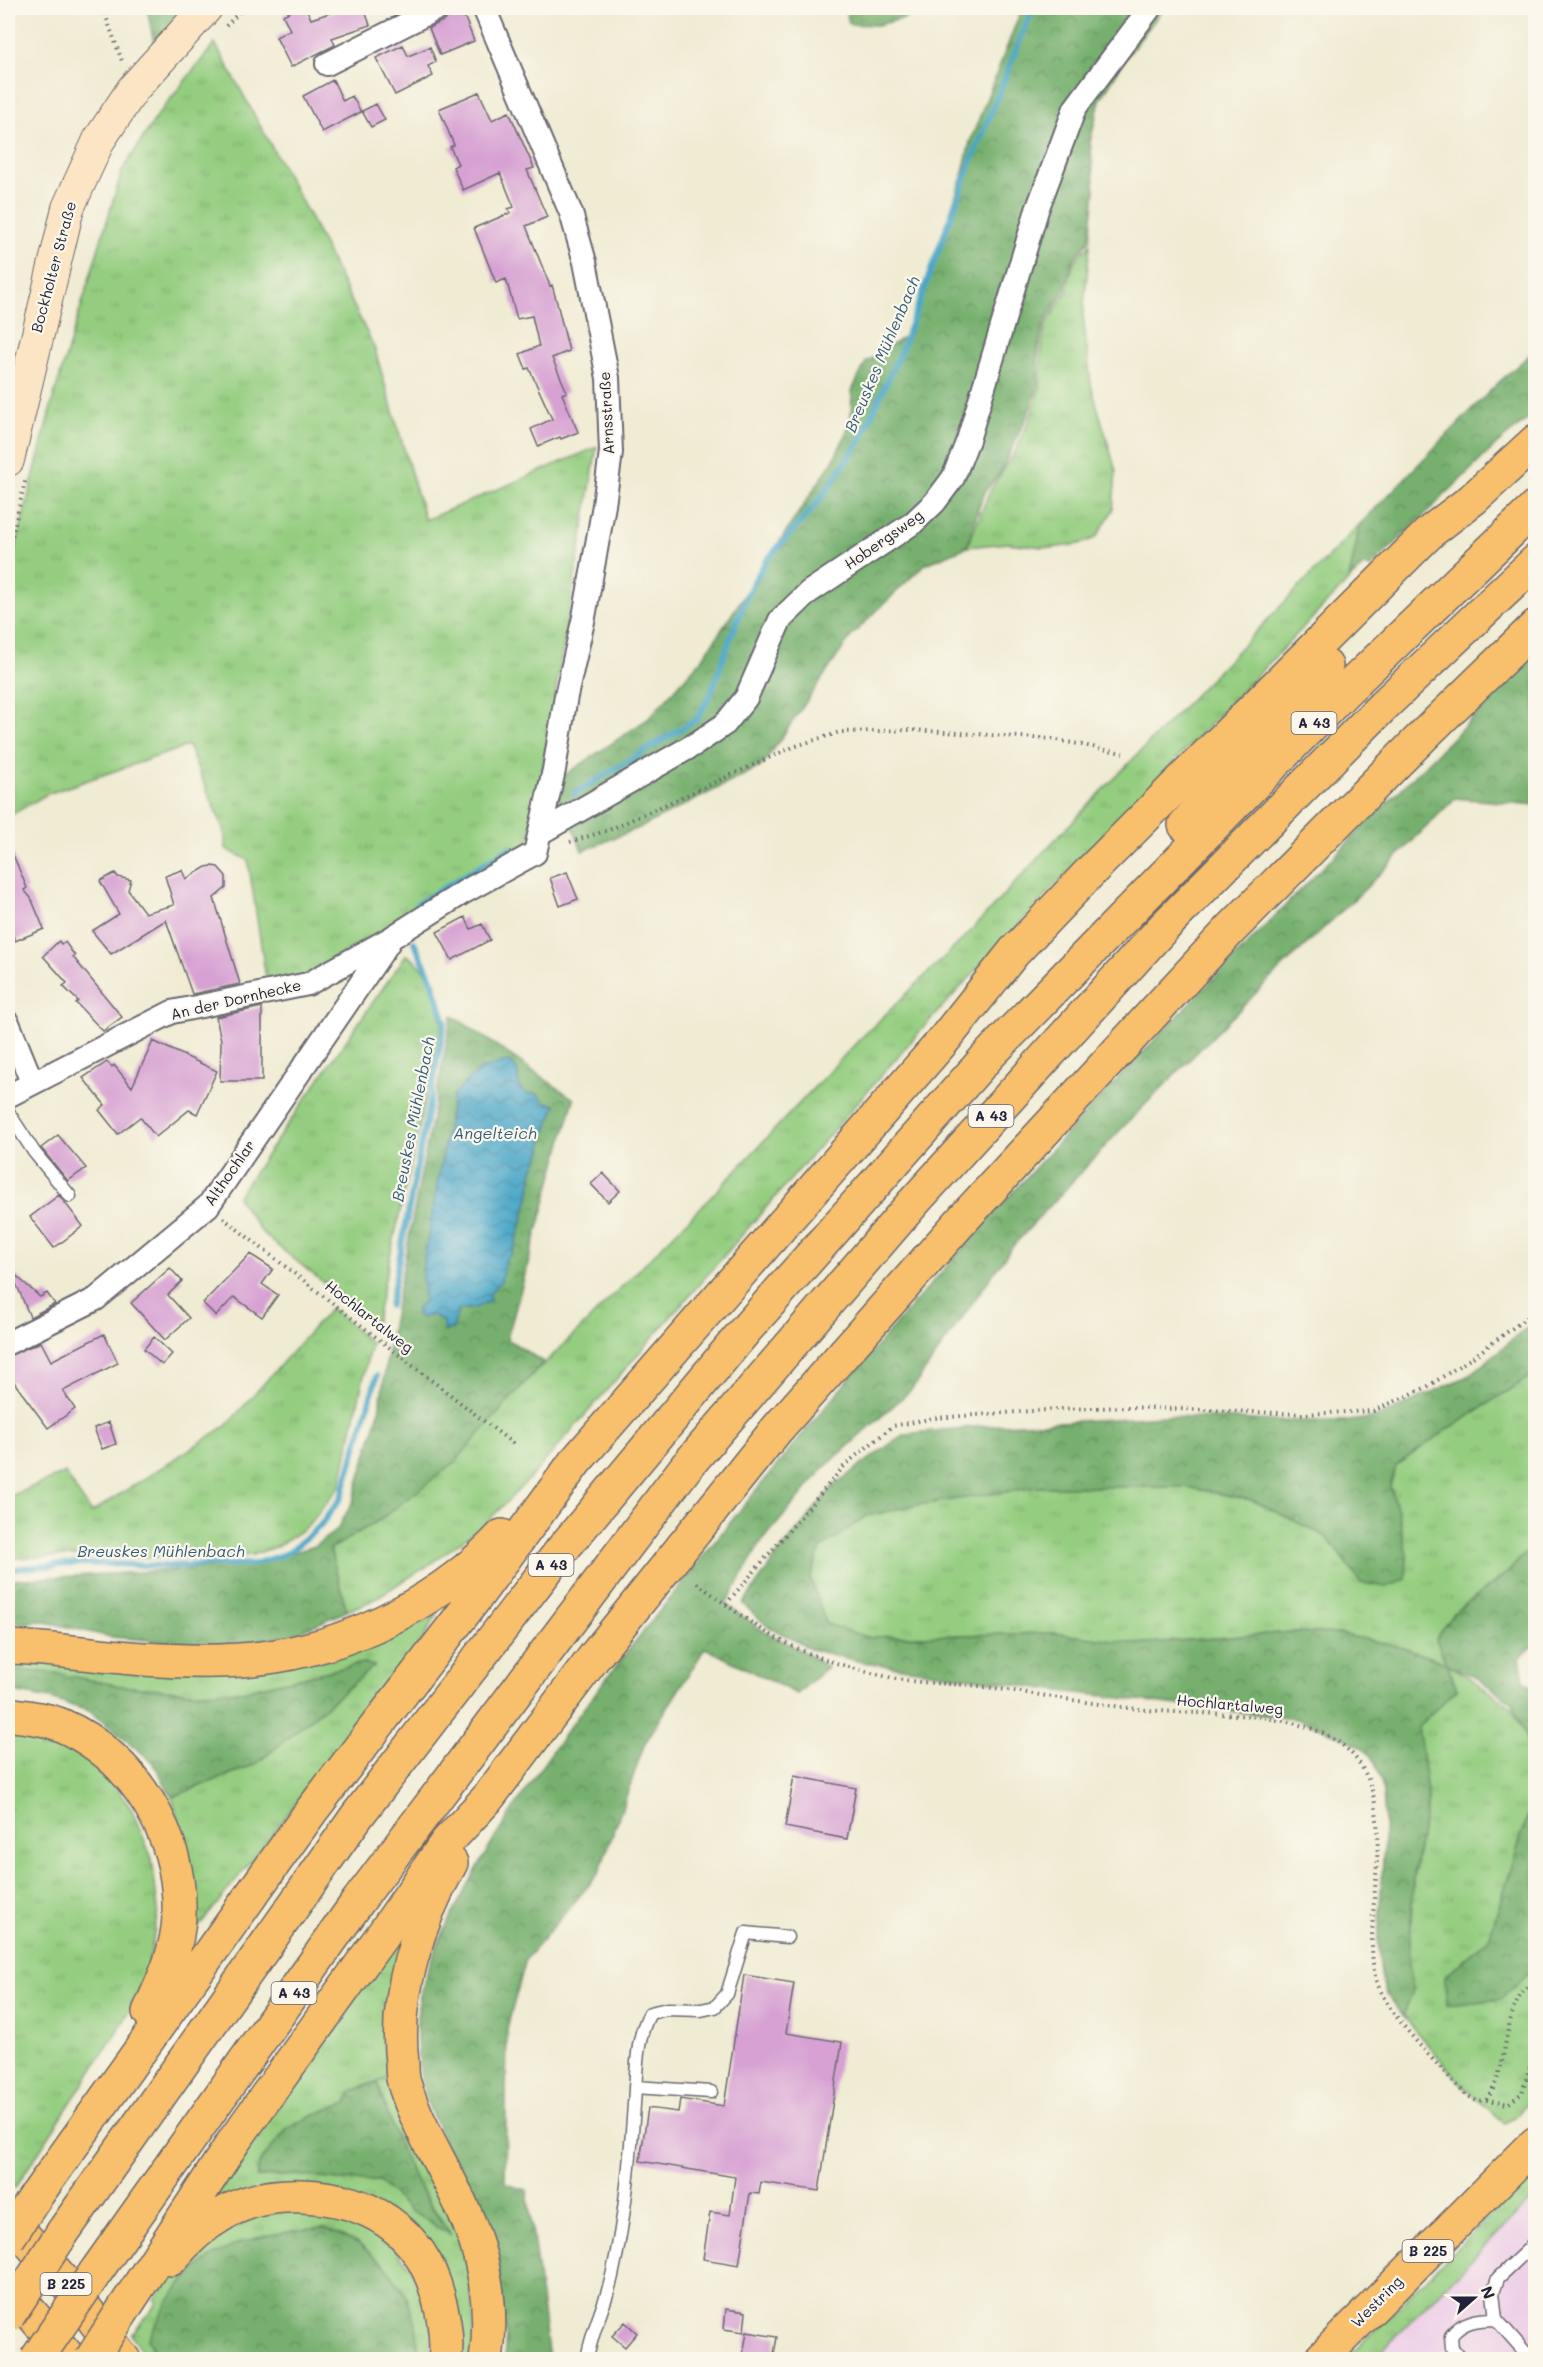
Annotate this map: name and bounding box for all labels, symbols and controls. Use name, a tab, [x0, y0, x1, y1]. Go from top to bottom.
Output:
street label: Bockholter Straße	[26, 199, 80, 335]
water label: Breuskes Mühlenbach	[839, 273, 924, 435]
street label: Arnsstraße	[594, 371, 618, 455]
street label: Hobergsweg	[840, 505, 927, 574]
road number: A 43	[1292, 712, 1336, 734]
street label: An der Dornhecke	[168, 974, 303, 1024]
water label: Breuskes Mühlenbach	[386, 1035, 439, 1203]
road number: A 43	[968, 1105, 1014, 1127]
water label: Angelteich	[453, 1122, 537, 1143]
street label: Althochlar	[199, 1136, 259, 1209]
street label: Hochlartalweg	[321, 1275, 418, 1357]
water label: Breuskes Mühlenbach	[77, 1540, 245, 1561]
road number: A 43	[528, 1554, 574, 1576]
street label: Hochlartalweg	[1176, 1689, 1284, 1719]
road number: A 43	[272, 1982, 316, 2004]
road number: B 225	[1402, 2240, 1454, 2262]
north arrow	[1444, 2268, 1504, 2328]
street label: Westring	[1346, 2271, 1407, 2332]
road number: B 225	[40, 2273, 92, 2295]
text: N	[1476, 2283, 1500, 2302]

